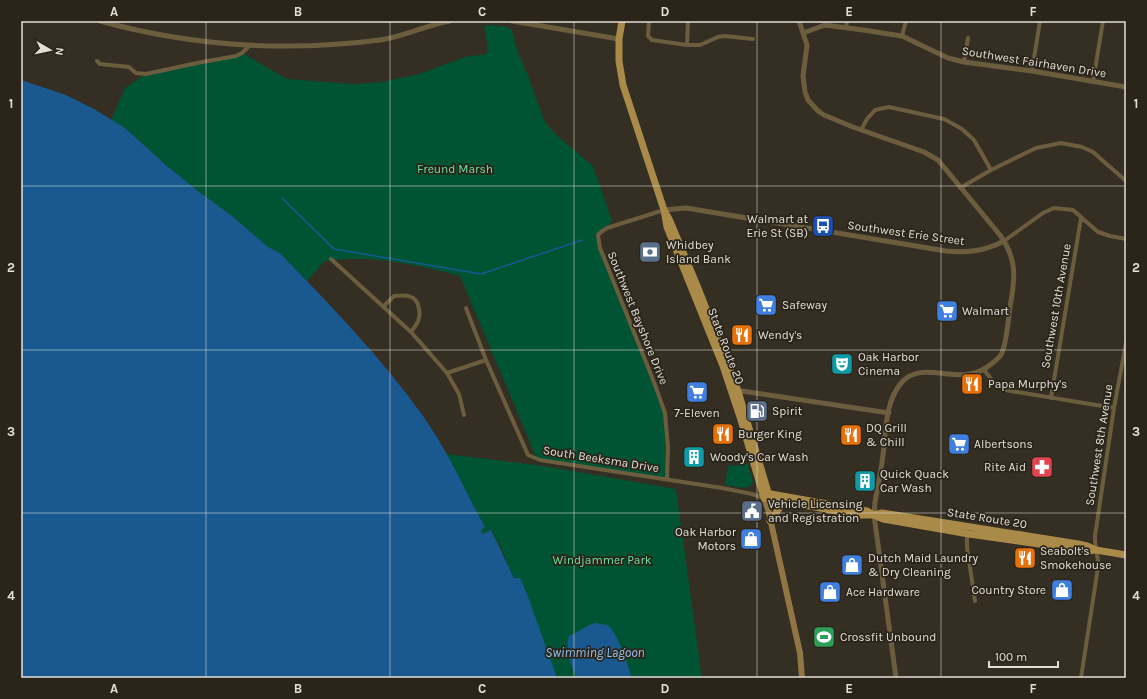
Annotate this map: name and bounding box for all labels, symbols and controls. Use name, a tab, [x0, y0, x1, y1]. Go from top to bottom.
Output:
text: A	[110, 4, 118, 19]
text: B	[294, 4, 302, 19]
text: C	[478, 4, 486, 19]
text: D	[661, 4, 670, 19]
text: E	[845, 4, 853, 19]
text: F	[1029, 4, 1037, 19]
north arrow	[30, 30, 70, 70]
street label: Southwest Fairhaven Drive	[961, 44, 1107, 80]
text: N	[52, 47, 66, 56]
text: 1	[9, 96, 13, 111]
text: 1	[1134, 96, 1138, 111]
park label: Freund Marsh	[417, 162, 493, 176]
place label: Walmart at Erie St (SB)	[746, 212, 808, 240]
bus stop icon: Walmart at Erie St (SB)	[810, 213, 836, 239]
street label: Southwest Erie Street	[847, 218, 966, 248]
place label: Whidbey Island Bank	[666, 238, 731, 266]
bank icon: Whidbey Island Bank	[637, 239, 663, 265]
street label: Southwest 10th Avenue	[1038, 242, 1074, 370]
street label: Southwest Bayshore Drive	[605, 249, 671, 387]
text: 2	[7, 260, 15, 275]
text: 2	[1132, 260, 1140, 275]
supermarket icon: Safeway	[753, 292, 779, 318]
place label: Safeway	[782, 298, 827, 312]
supermarket icon: Walmart	[934, 298, 960, 324]
place label: Walmart	[962, 304, 1009, 318]
street label: State Route 20	[705, 306, 747, 386]
restaurant icon: Wendy's	[729, 322, 755, 348]
place label: Wendy's	[758, 328, 802, 342]
place label: Oak Harbor Cinema	[858, 350, 920, 378]
theatre icon: Oak Harbor Cinema	[829, 351, 855, 377]
restaurant icon: Papa Murphy's	[959, 371, 985, 397]
place label: Papa Murphy's	[988, 377, 1067, 391]
supermarket icon: 7-Eleven	[684, 379, 710, 405]
street label: Southwest 8th Avenue	[1082, 383, 1116, 507]
fuel station icon: Spirit	[744, 398, 770, 424]
place label: Spirit	[772, 404, 803, 418]
place label: 7-Eleven	[674, 406, 720, 420]
restaurant icon: Burger King	[710, 421, 736, 447]
place label: DQ Grill & Chill	[866, 421, 907, 449]
restaurant icon: DQ Grill & Chill	[838, 422, 864, 448]
text: 3	[7, 424, 15, 439]
text: 3	[1132, 424, 1140, 439]
place label: Burger King	[738, 427, 802, 441]
supermarket icon: Albertsons	[946, 431, 972, 457]
place label: Albertsons	[974, 437, 1033, 451]
street label: South Beeksma Drive	[542, 443, 660, 475]
building icon: Woody's Car Wash	[681, 444, 707, 470]
place label: Woody's Car Wash	[710, 450, 809, 464]
pharmacy icon: Rite Aid	[1029, 454, 1055, 480]
place label: Rite Aid	[984, 460, 1026, 474]
place label: Quick Quack Car Wash	[880, 467, 949, 495]
building icon: Quick Quack Car Wash	[852, 468, 878, 494]
place label: Vehicle Licensing and Registration	[768, 497, 863, 525]
public building icon: Vehicle Licensing and Registration	[739, 498, 765, 524]
street label: State Route 20	[946, 505, 1028, 531]
place label: Oak Harbor Motors	[675, 525, 737, 553]
shop icon: Oak Harbor Motors	[738, 526, 764, 552]
place label: Seabolt's Smokehouse	[1040, 544, 1112, 572]
restaurant icon: Seabolt's Smokehouse	[1012, 545, 1038, 571]
place label: Dutch Maid Laundry & Dry Cleaning	[868, 551, 978, 579]
shop icon: Dutch Maid Laundry & Dry Cleaning	[839, 552, 865, 578]
park label: Windjammer Park	[552, 553, 652, 567]
shop icon: Country Store	[1049, 577, 1075, 603]
shop icon: Ace Hardware	[817, 579, 843, 605]
place label: Country Store	[971, 583, 1046, 597]
place label: Ace Hardware	[846, 585, 920, 599]
text: 4	[7, 588, 15, 603]
text: 4	[1132, 588, 1140, 603]
sports icon: Crossfit Unbound	[811, 624, 837, 650]
place label: Crossfit Unbound	[840, 630, 936, 644]
scale bar	[989, 643, 1058, 669]
water label: Swimming Lagoon	[545, 645, 645, 660]
text: 100 m	[995, 650, 1027, 664]
text: A	[110, 681, 118, 696]
text: B	[294, 681, 302, 696]
text: C	[478, 681, 486, 696]
text: D	[661, 681, 670, 696]
text: E	[845, 681, 853, 696]
text: F	[1029, 681, 1037, 696]

